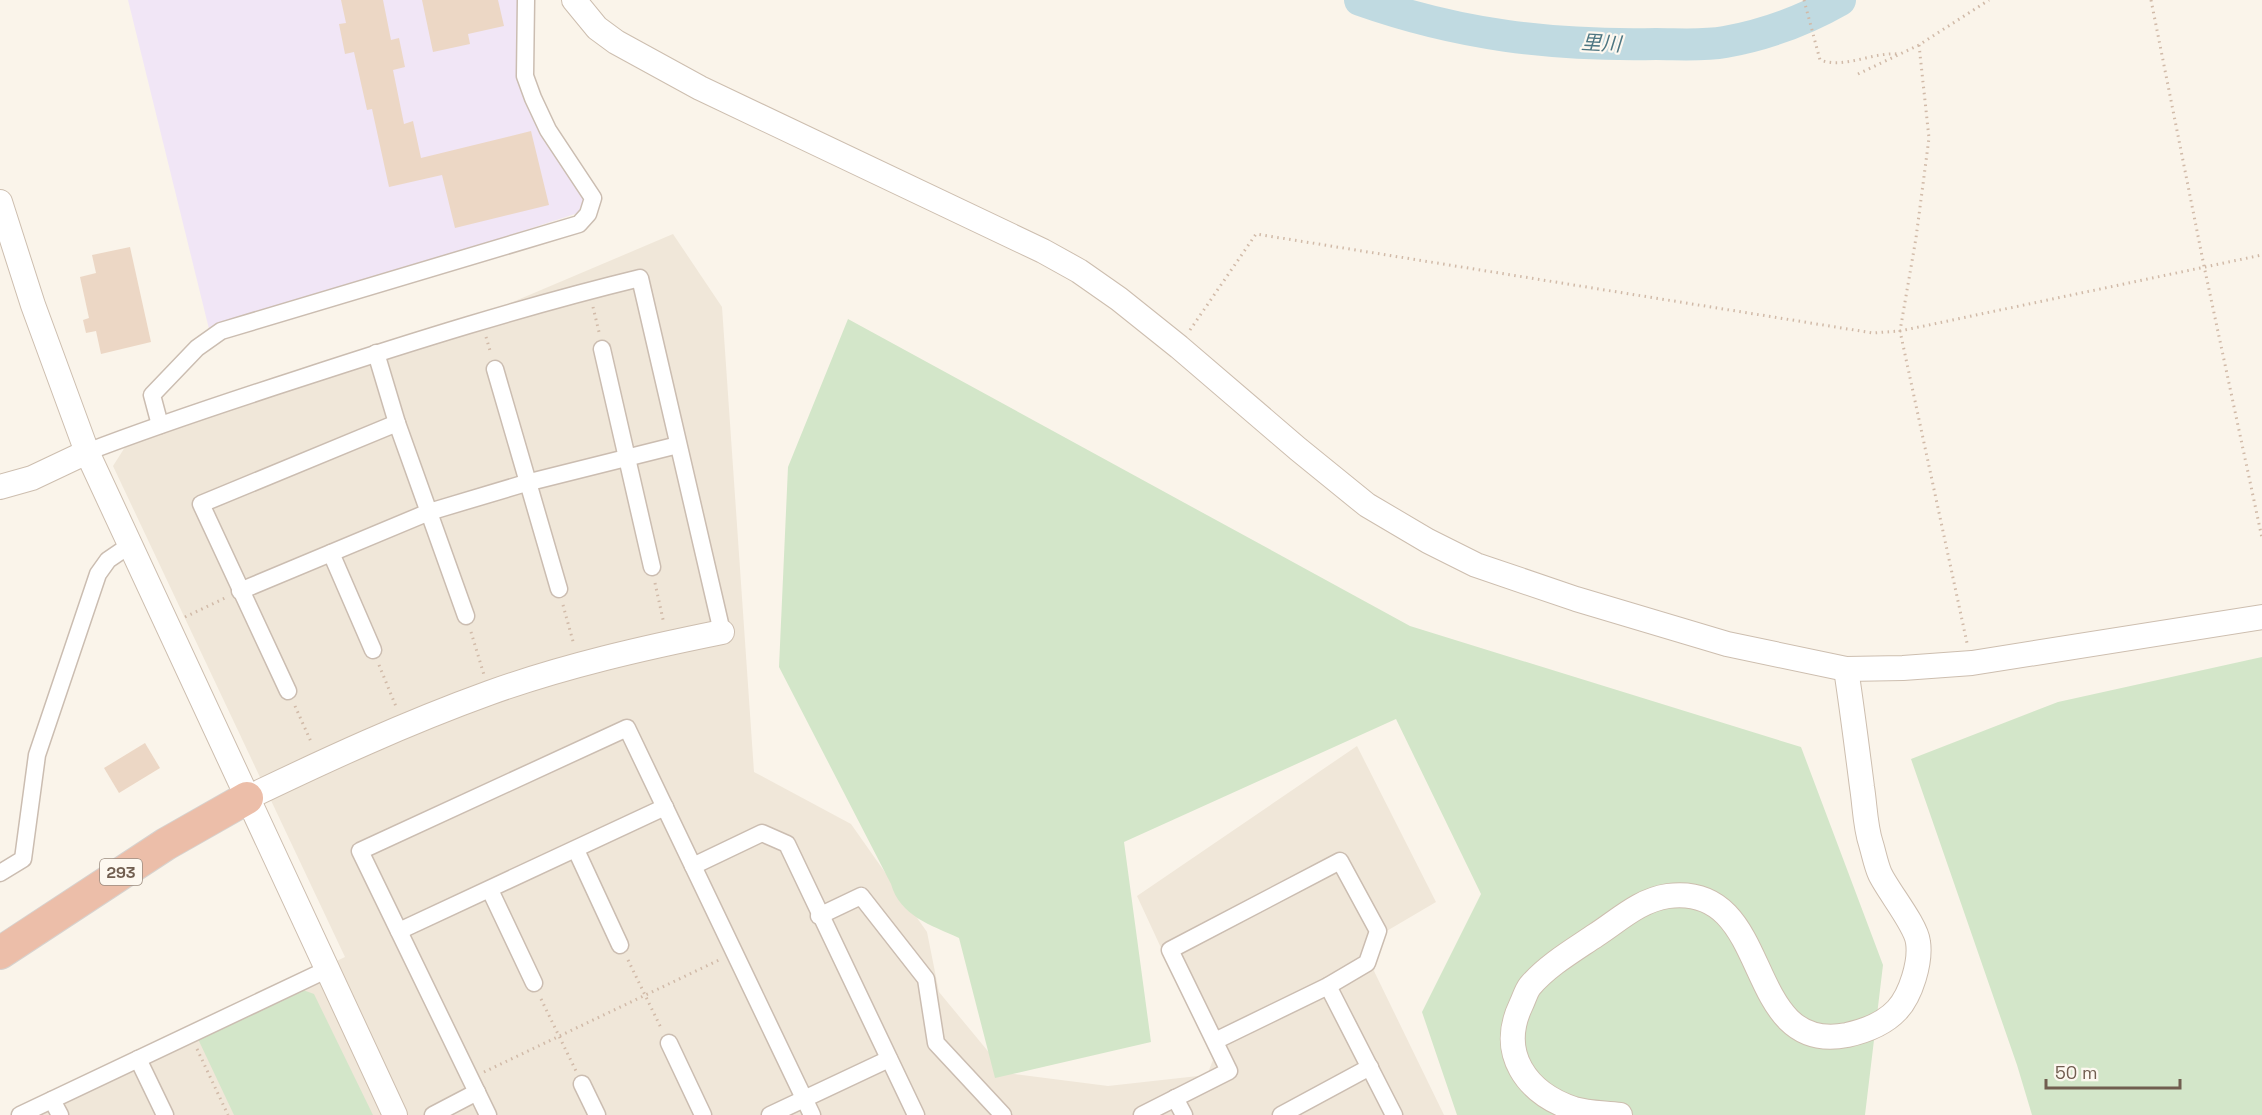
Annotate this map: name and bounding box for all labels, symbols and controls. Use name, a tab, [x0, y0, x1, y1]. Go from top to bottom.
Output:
water label: 里川	[1580, 29, 1624, 57]
road number: 293	[100, 859, 142, 885]
scale bar	[2046, 1052, 2180, 1090]
text: 50 m	[2055, 1061, 2097, 1084]

